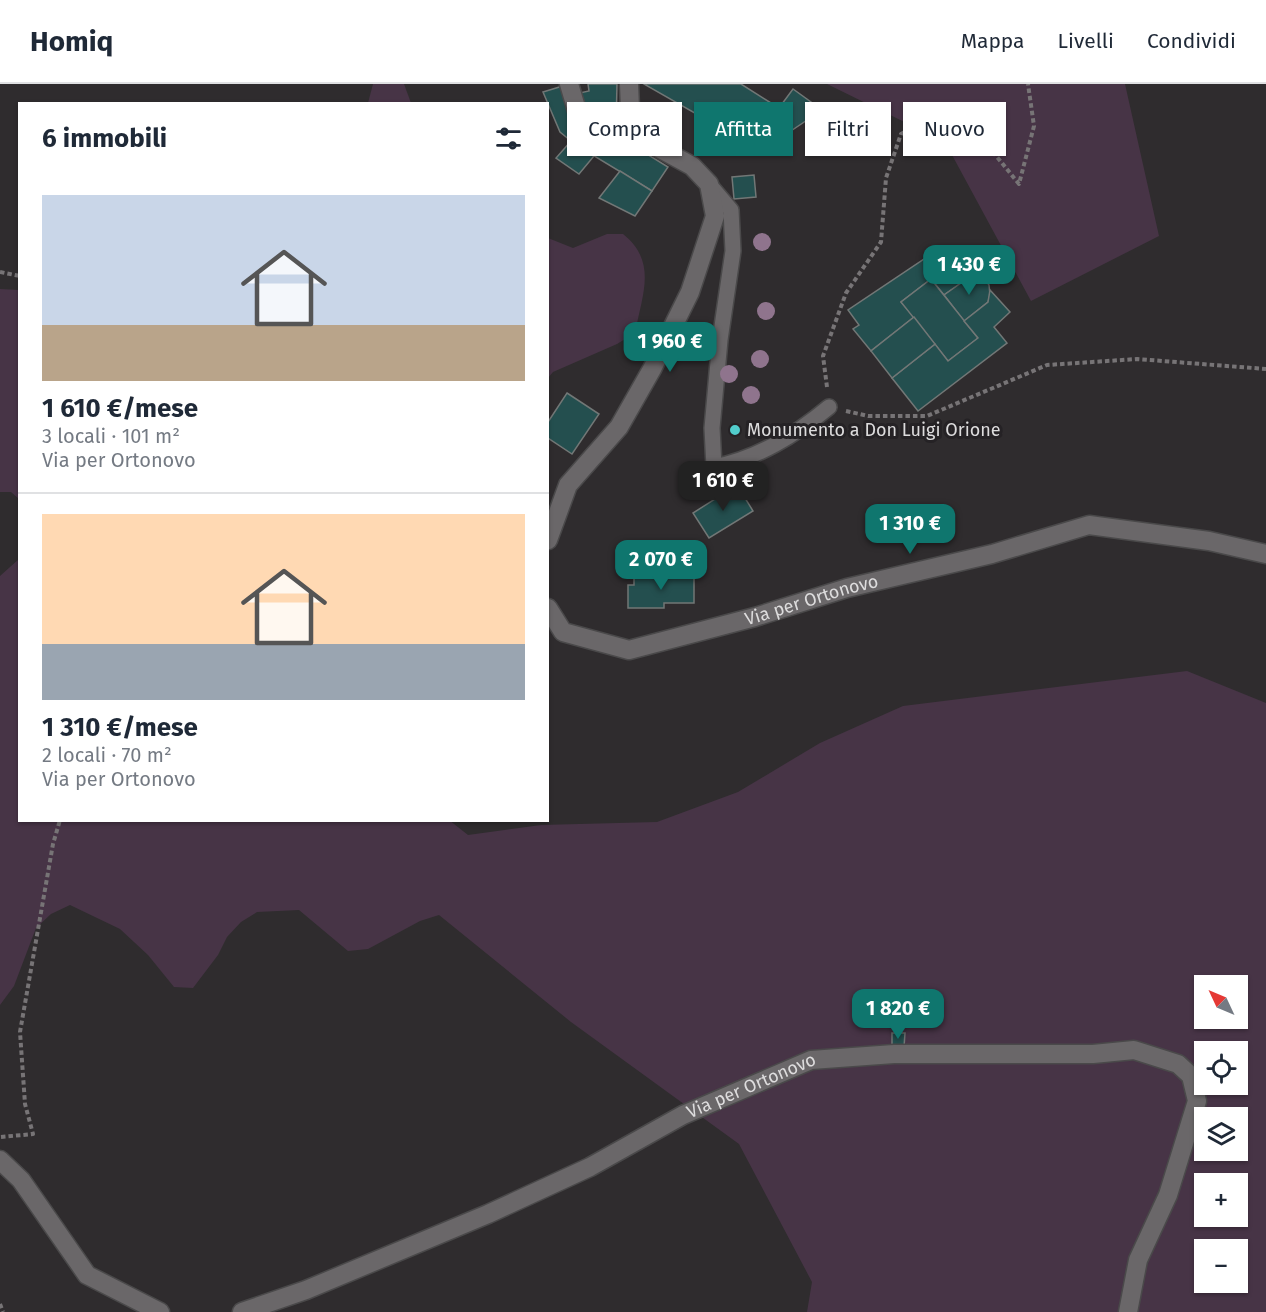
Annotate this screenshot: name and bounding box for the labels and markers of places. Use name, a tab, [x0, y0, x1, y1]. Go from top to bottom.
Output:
pin: 1 430 €	[914, 245, 1024, 296]
pin: 1 960 €	[615, 322, 725, 373]
place label: Monumento a Don Luigi Orione	[747, 419, 1001, 441]
marker: Monumento a Don Luigi Orione	[728, 423, 742, 437]
pin: 1 610 €	[668, 461, 778, 512]
pin: 1 310 €	[855, 504, 965, 555]
pin: 2 070 €	[606, 540, 716, 591]
pin: 1 820 €	[843, 989, 953, 1040]

